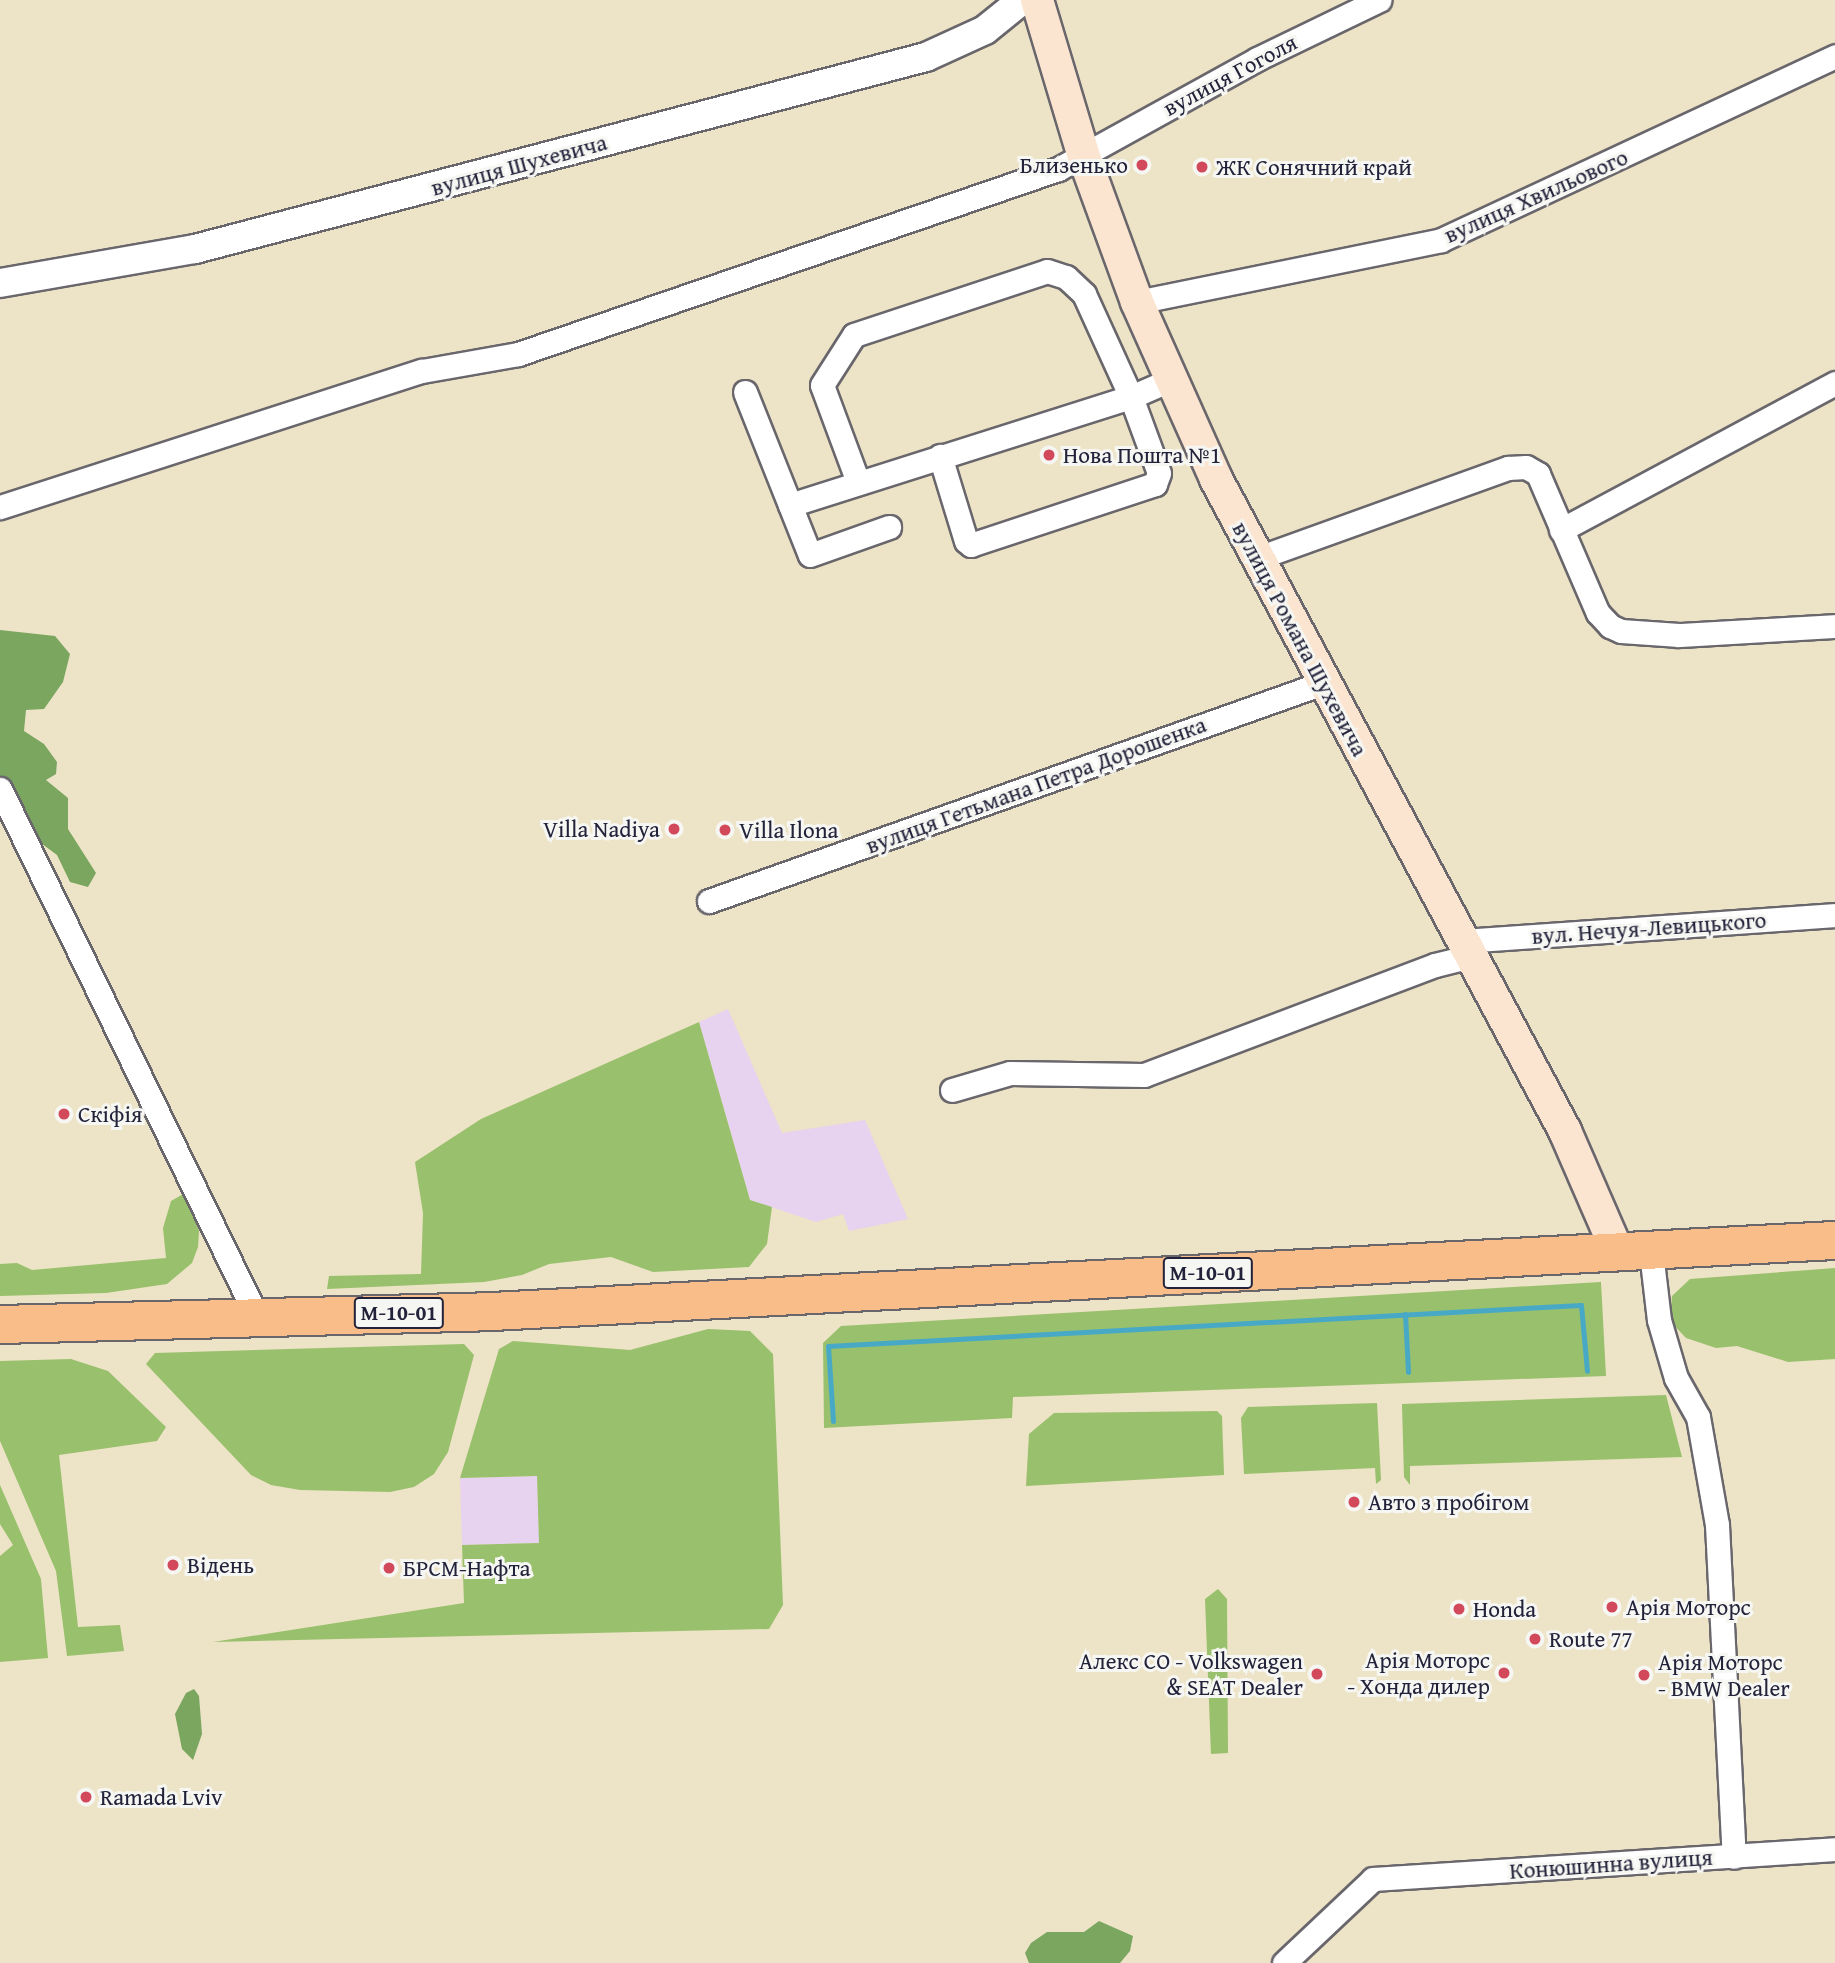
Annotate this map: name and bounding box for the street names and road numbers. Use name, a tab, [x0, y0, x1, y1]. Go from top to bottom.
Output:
street label: вулиця Гоголя	[1158, 28, 1302, 122]
street label: вулиця Шухевича	[428, 128, 610, 202]
street label: вулиця Хвильового	[1440, 143, 1632, 249]
street label: вулиця Романа Шухевича	[1226, 517, 1374, 761]
street label: вулиця Гетьмана Петра Дорошенка	[862, 710, 1210, 860]
street label: вул. Нечуя-Левицького	[1531, 906, 1767, 950]
road number: М-10-01	[1162, 1256, 1254, 1290]
road number: М-10-01	[354, 1296, 444, 1330]
street label: Конюшинна вулиця	[1508, 1843, 1714, 1885]

